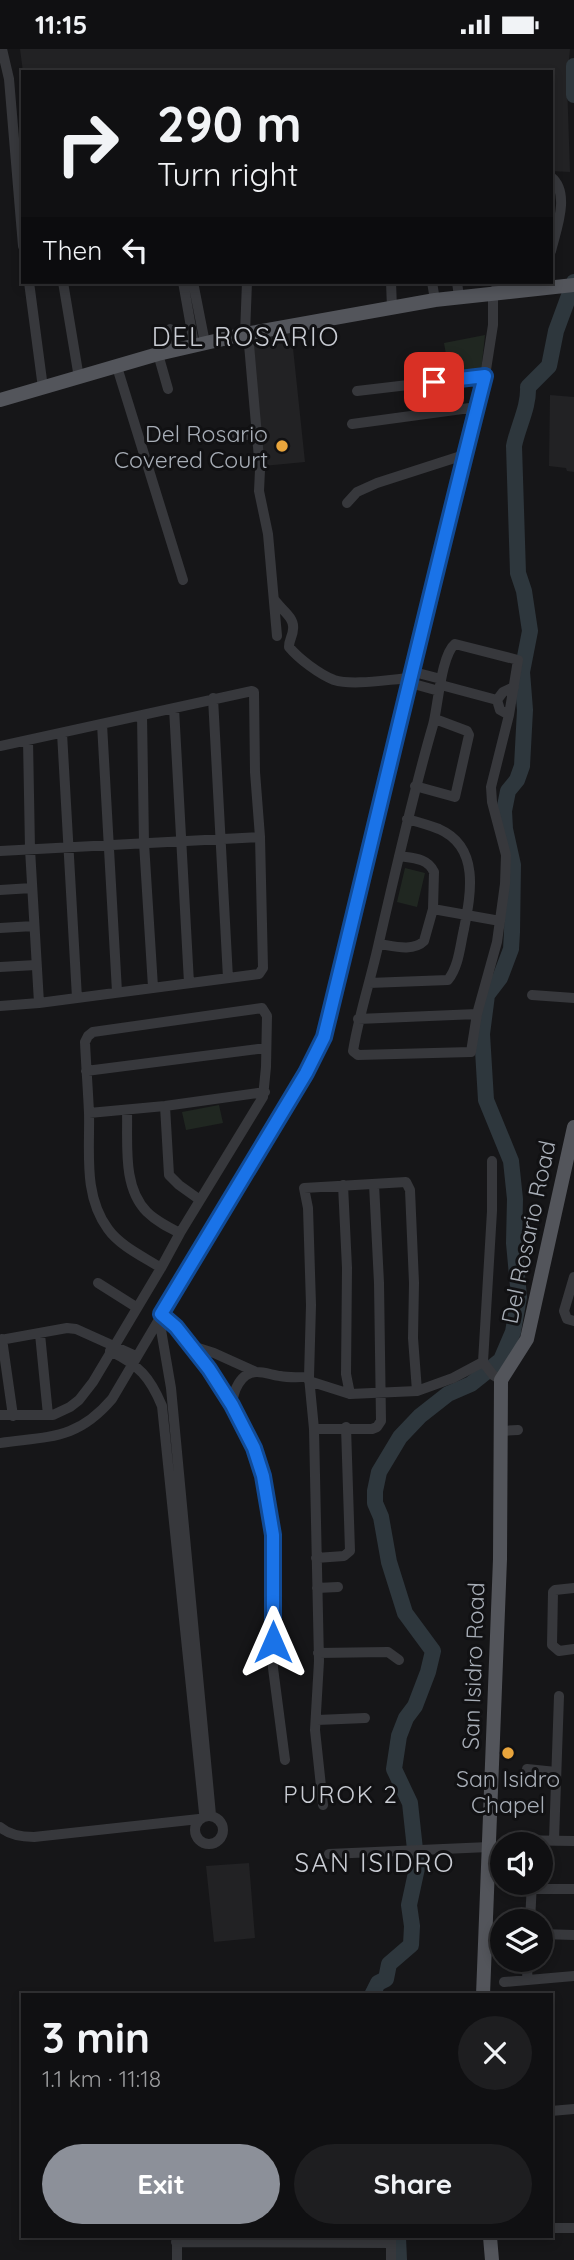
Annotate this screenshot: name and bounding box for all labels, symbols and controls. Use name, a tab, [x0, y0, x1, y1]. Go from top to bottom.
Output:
text: 11:15	[35, 8, 87, 41]
text: 290 m	[157, 93, 302, 154]
icon: right	[42, 98, 133, 189]
text: Turn right	[157, 154, 298, 194]
icon: left	[116, 231, 154, 269]
text: Then	[42, 234, 102, 267]
district label: DEL ROSARIO	[152, 320, 340, 353]
pin	[404, 352, 464, 412]
icon: arrive	[415, 363, 453, 401]
place label: Del Rosario Covered Court	[114, 419, 268, 474]
marker: Del Rosario Covered Court	[274, 438, 290, 454]
street label: Del Rosario Road	[494, 1138, 562, 1326]
street label: San Isidro Road	[456, 1582, 490, 1750]
position arrow	[236, 1605, 310, 1679]
marker: San Isidro Chapel	[500, 1745, 516, 1761]
place label: San Isidro Chapel	[456, 1764, 560, 1819]
district label: PUROK 2	[283, 1779, 399, 1809]
map controls	[490, 1832, 553, 1972]
button: sound	[490, 1832, 553, 1895]
district label: SAN ISIDRO	[295, 1846, 455, 1879]
button: layers	[490, 1909, 553, 1972]
text: 3 min	[42, 2011, 150, 2064]
button: close	[458, 2016, 532, 2090]
text: 1.1 km · 11:18	[42, 2064, 161, 2093]
button: Exit	[42, 2144, 280, 2224]
button: Share	[294, 2144, 532, 2224]

